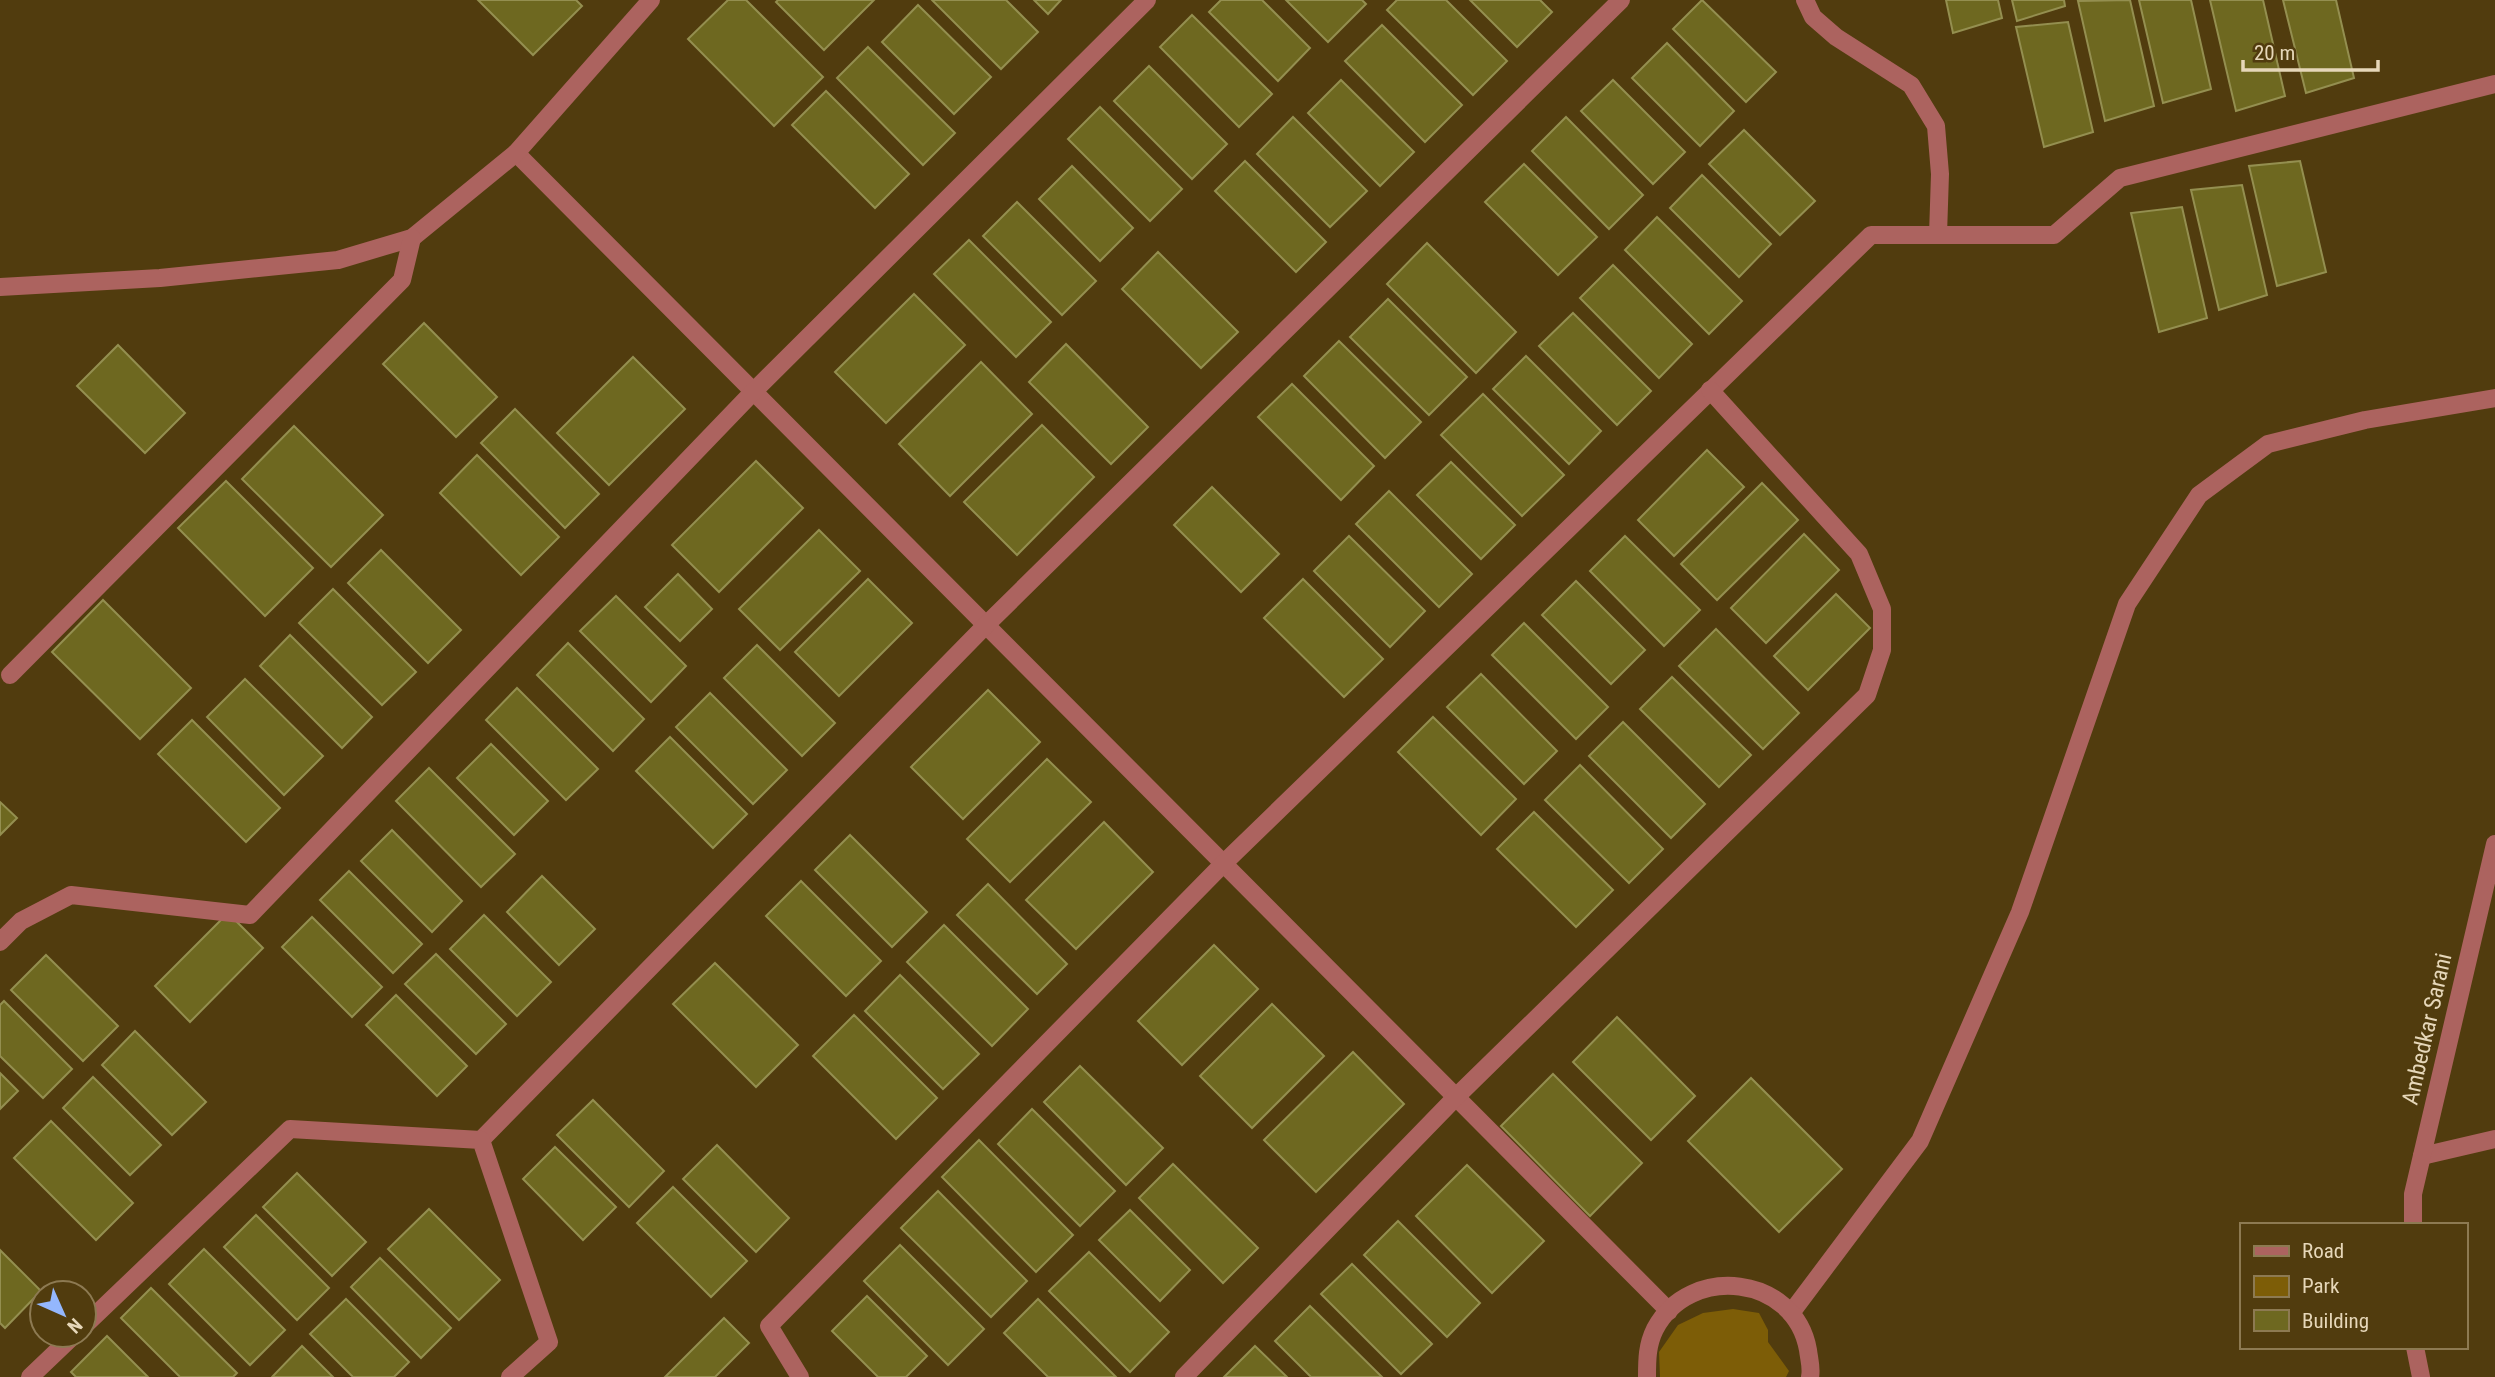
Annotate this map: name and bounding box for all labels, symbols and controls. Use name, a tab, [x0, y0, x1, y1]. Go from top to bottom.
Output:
scale bar	[2243, 28, 2378, 72]
text: 20 m	[2254, 41, 2295, 65]
street label: Ambedkar Sarani	[2396, 951, 2458, 1107]
legend	[2240, 1223, 2467, 1349]
text: Road	[2302, 1239, 2344, 1263]
text: Park	[2302, 1274, 2340, 1298]
north arrow	[28, 1279, 98, 1349]
text: Building	[2302, 1309, 2369, 1333]
text: N	[62, 1313, 87, 1338]

